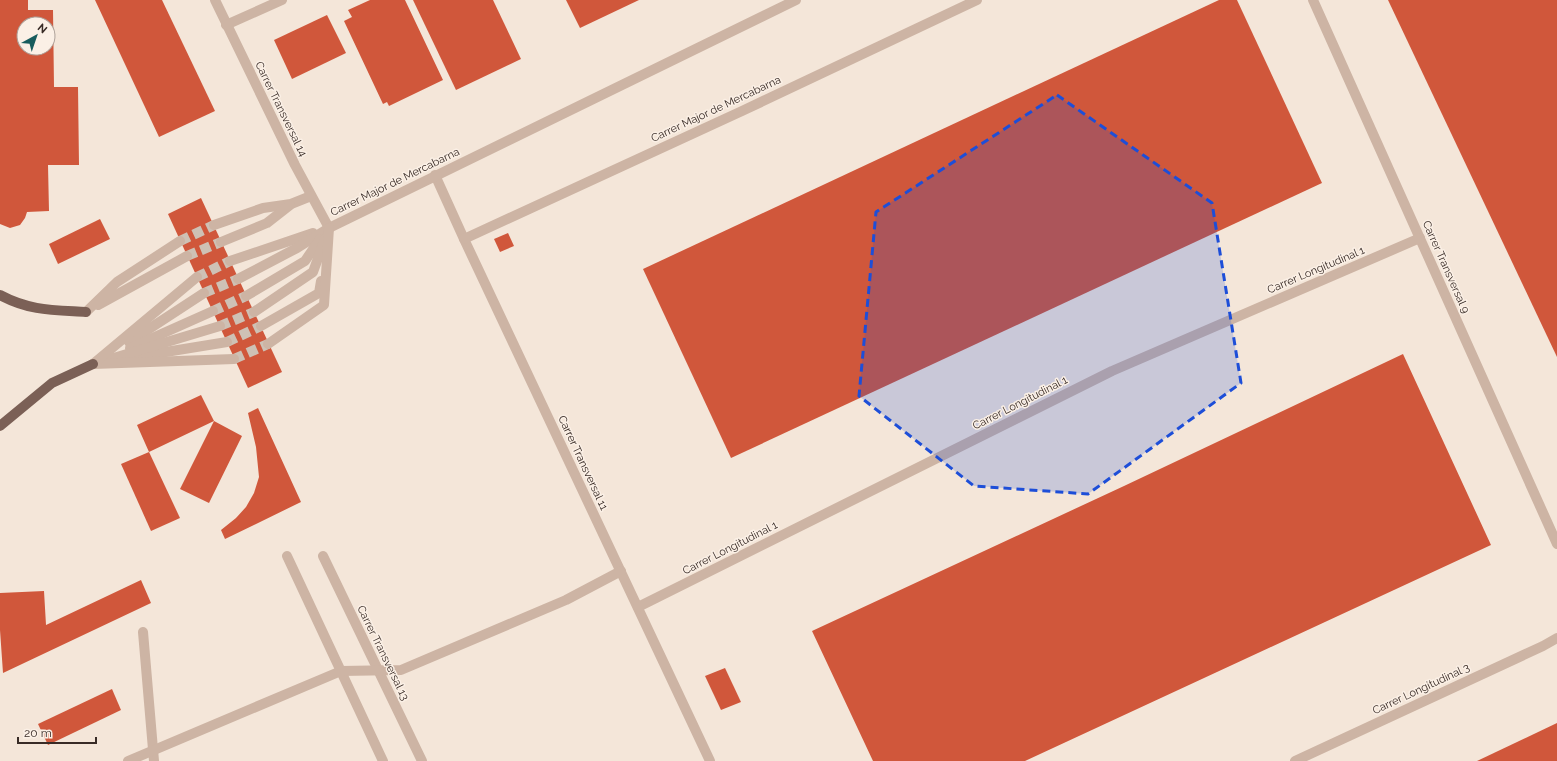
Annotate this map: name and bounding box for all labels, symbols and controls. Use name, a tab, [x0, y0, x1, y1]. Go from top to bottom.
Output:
north arrow	[16, 16, 56, 56]
text: N	[35, 21, 50, 36]
street label: Carrer Transversal 14	[252, 59, 310, 159]
street label: Carrer Major de Mercabarna	[649, 73, 783, 145]
street label: Carrer Major de Mercabarna	[328, 145, 462, 219]
street label: Carrer Transversal 9	[1420, 219, 1472, 315]
street label: Carrer Longitudinal 1	[1265, 244, 1367, 296]
street label: Carrer Longitudinal 1	[971, 373, 1070, 432]
street label: Carrer Transversal 11	[555, 414, 611, 513]
street label: Carrer Longitudinal 1	[681, 518, 780, 577]
street label: Carrer Transversal 13	[354, 603, 412, 703]
street label: Carrer Longitudinal 3	[1370, 661, 1472, 717]
scale bar	[18, 719, 96, 745]
text: 20 m	[24, 726, 52, 740]

